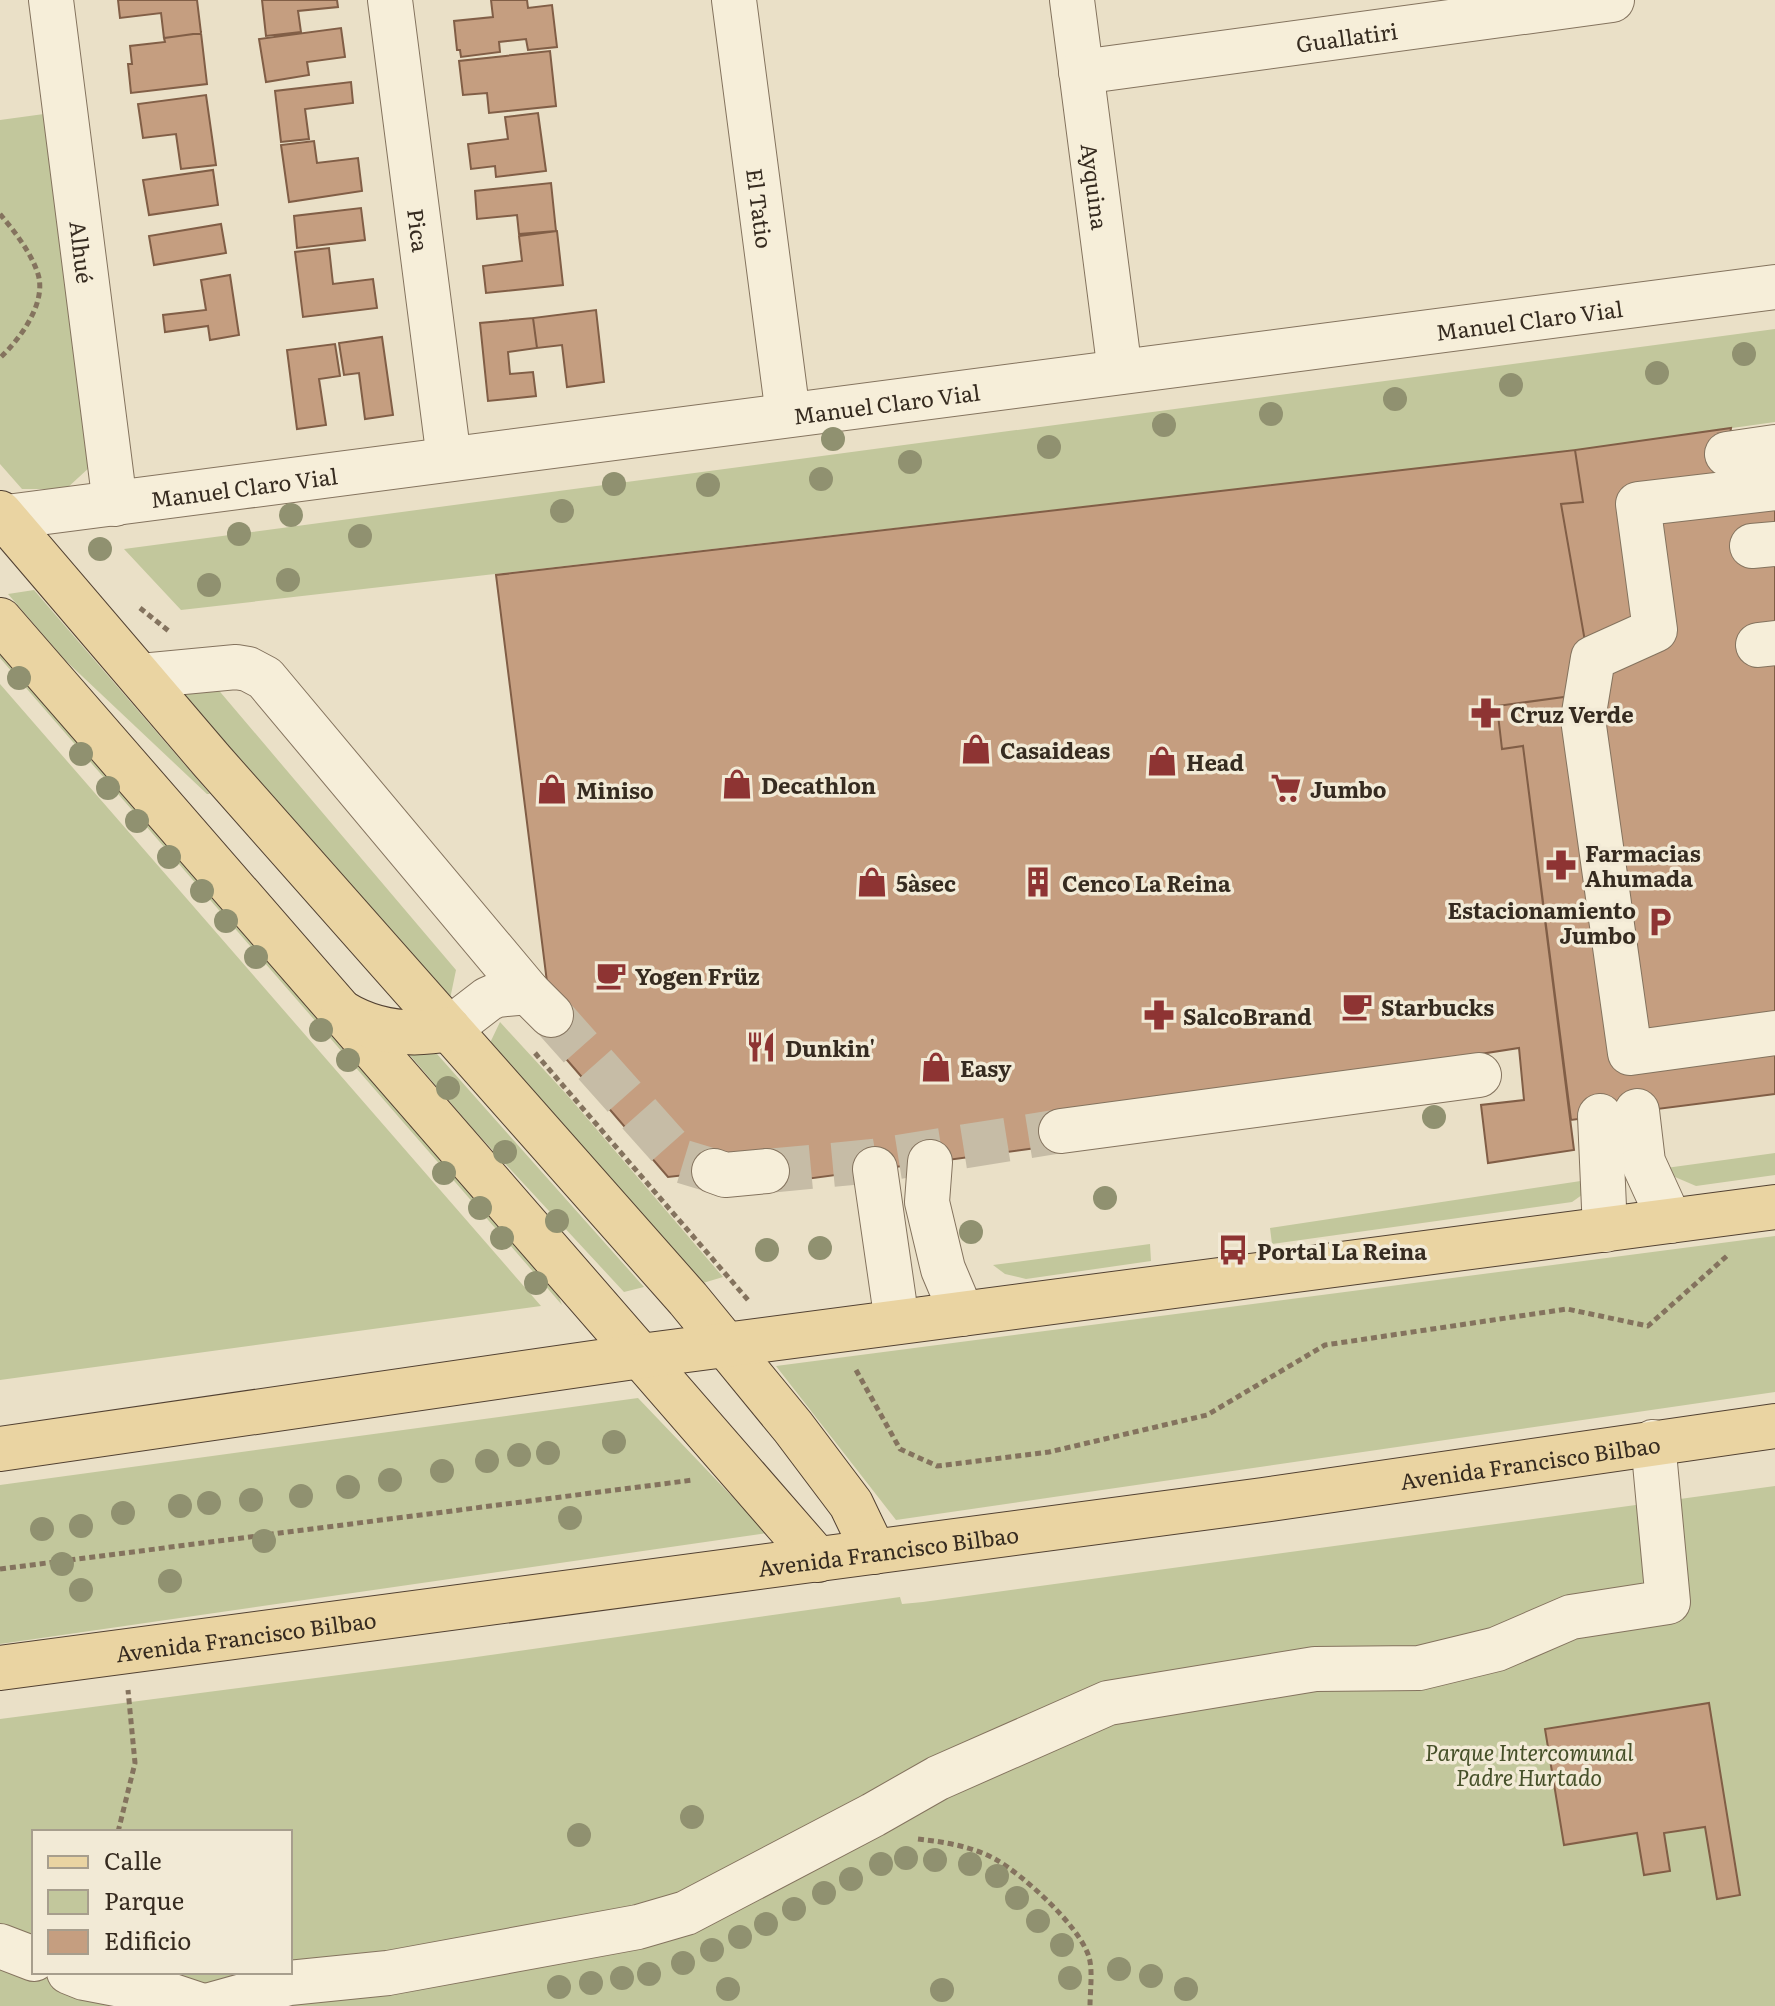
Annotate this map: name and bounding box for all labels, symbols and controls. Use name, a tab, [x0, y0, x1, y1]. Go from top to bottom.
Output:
street label: Guallatiri	[1294, 13, 1399, 59]
street label: Ayquina	[1074, 141, 1118, 232]
street label: El Tatio	[740, 166, 783, 250]
street label: Pica	[400, 206, 439, 254]
street label: Alhué	[63, 219, 103, 285]
street label: Manuel Claro Vial	[1434, 290, 1625, 348]
street label: Manuel Claro Vial	[791, 374, 982, 431]
street label: Manuel Claro Vial	[148, 458, 339, 515]
pharmacy icon: Cruz Verde	[1469, 696, 1503, 730]
place label: Cruz Verde	[1510, 697, 1634, 730]
shop icon: Casaideas	[959, 732, 993, 766]
place label: Casaideas	[1000, 733, 1110, 766]
shop icon: Head	[1145, 744, 1179, 778]
place label: Head	[1186, 745, 1244, 778]
shop icon: Decathlon	[720, 767, 754, 801]
place label: Decathlon	[761, 768, 876, 801]
supermarket icon: Jumbo	[1269, 771, 1303, 805]
shop icon: Miniso	[535, 772, 569, 806]
place label: Jumbo	[1310, 772, 1387, 805]
place label: Miniso	[576, 773, 654, 806]
place label: Farmacias Ahumada	[1585, 836, 1701, 894]
pharmacy icon: Farmacias Ahumada	[1544, 848, 1578, 882]
shop icon: 5àsec	[855, 865, 889, 899]
building icon: Cenco La Reina	[1021, 865, 1055, 899]
place label: 5àsec	[896, 866, 956, 899]
place label: Cenco La Reina	[1062, 866, 1231, 899]
place label: Estacionamiento Jumbo	[1447, 893, 1636, 951]
parking icon: Estacionamiento Jumbo	[1643, 905, 1677, 939]
cafe icon: Yogen Früz	[594, 958, 628, 992]
place label: Yogen Früz	[635, 959, 760, 992]
cafe icon: Starbucks	[1340, 989, 1374, 1023]
place label: Starbucks	[1381, 990, 1494, 1023]
pharmacy icon: SalcoBrand	[1142, 998, 1176, 1032]
place label: SalcoBrand	[1183, 999, 1312, 1032]
restaurant icon: Dunkin'	[744, 1030, 778, 1064]
place label: Dunkin'	[785, 1031, 875, 1064]
shop icon: Easy	[919, 1050, 953, 1084]
place label: Easy	[960, 1051, 1012, 1084]
bus stop icon: Portal La Reina	[1216, 1233, 1250, 1267]
place label: Portal La Reina	[1257, 1234, 1427, 1267]
street label: Avenida Francisco Bilbao	[1398, 1426, 1663, 1497]
street label: Avenida Francisco Bilbao	[756, 1516, 1021, 1584]
street label: Avenida Francisco Bilbao	[113, 1602, 378, 1669]
park label: Parque Intercomunal Padre Hurtado	[1425, 1735, 1634, 1793]
legend	[32, 1830, 292, 1974]
text: Calle	[104, 1842, 162, 1877]
text: Parque	[104, 1882, 184, 1917]
text: Edificio	[104, 1922, 191, 1957]

